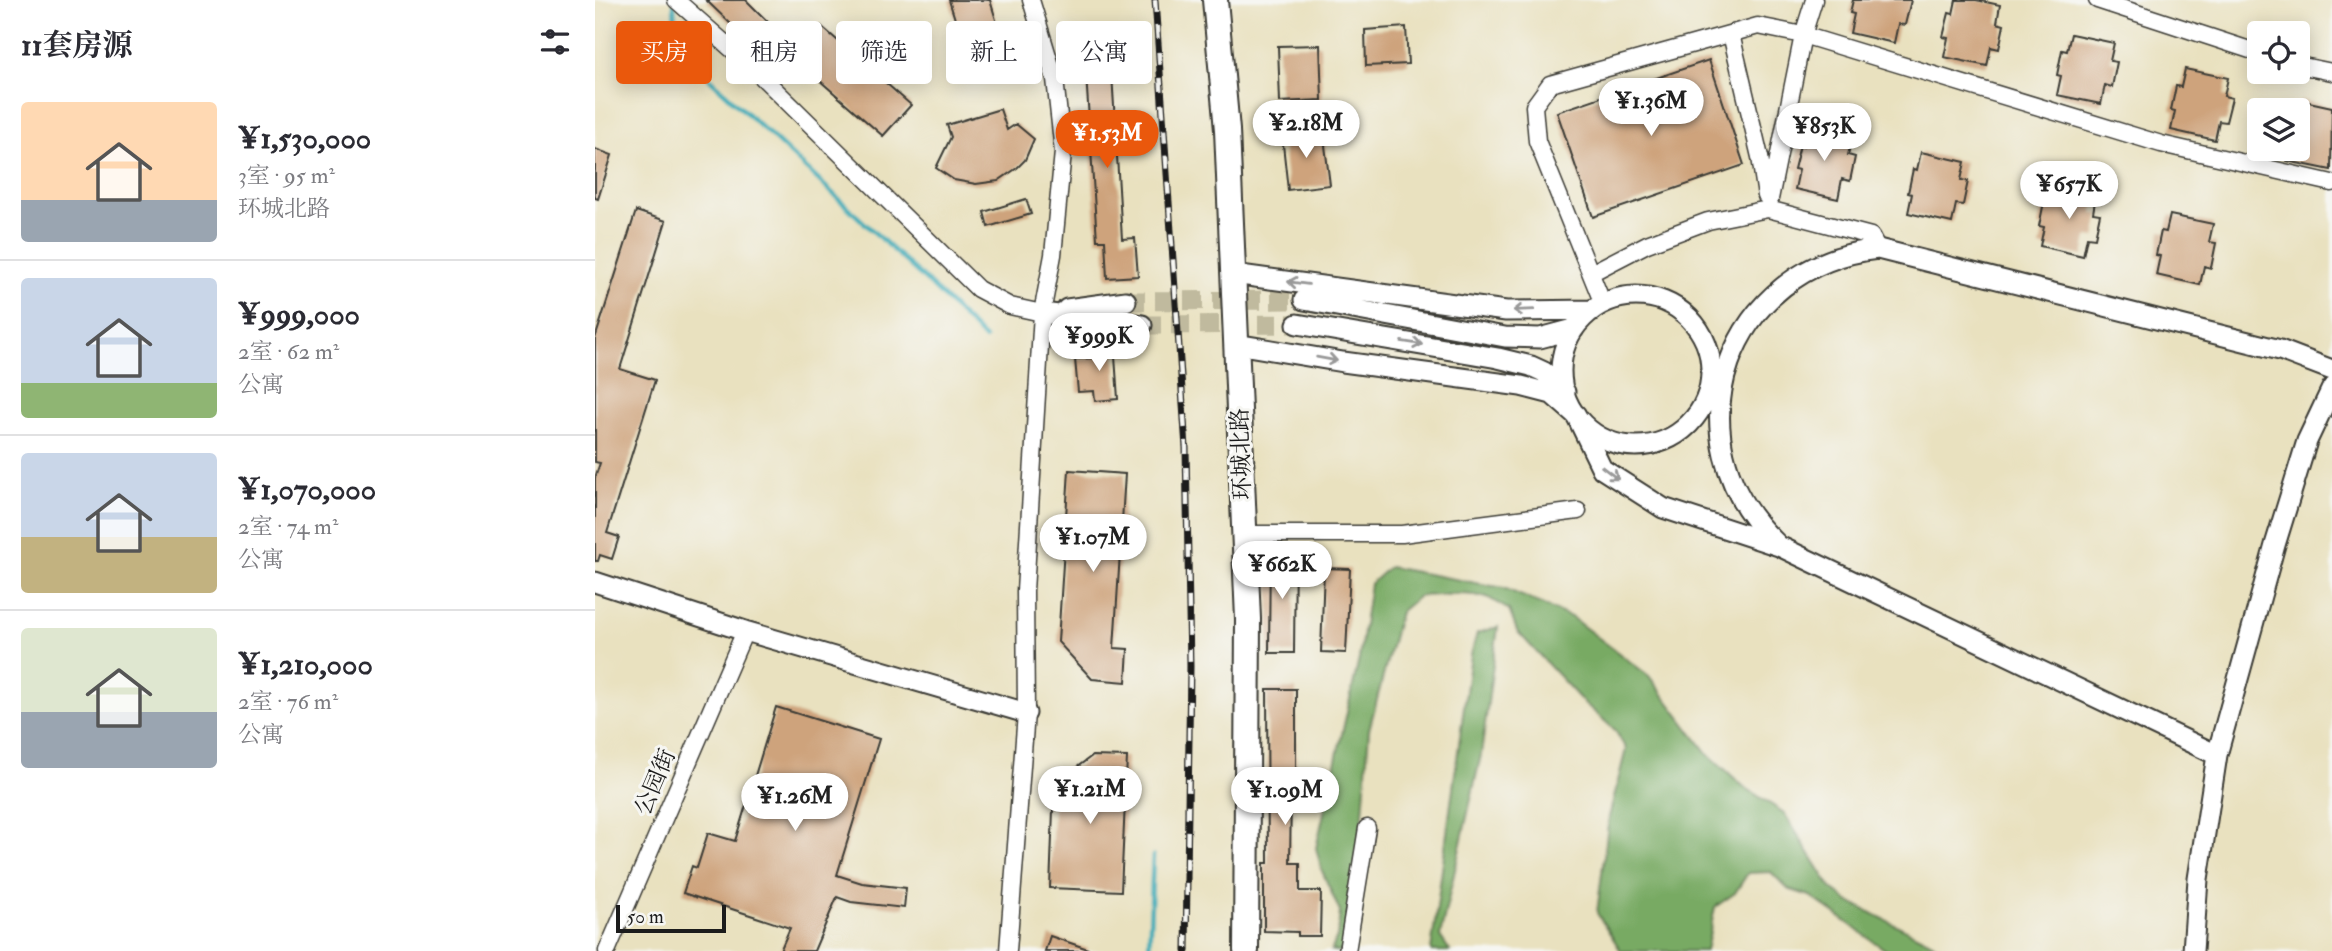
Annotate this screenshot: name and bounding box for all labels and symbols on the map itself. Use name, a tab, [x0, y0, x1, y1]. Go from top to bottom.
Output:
pin: ¥1.36M	[1594, 78, 1708, 138]
pin: ¥2.18M	[1249, 100, 1363, 160]
pin: ¥853K	[1775, 104, 1873, 163]
pin: ¥1.53M	[1050, 110, 1164, 170]
pin: ¥657K	[2020, 162, 2118, 221]
one-way arrow	[1287, 276, 1310, 289]
one-way arrow	[1512, 304, 1535, 317]
pin: ¥999K	[1050, 314, 1148, 373]
one-way arrow	[1401, 337, 1423, 350]
one-way arrow	[1315, 353, 1338, 366]
street label: 环城北路	[1225, 408, 1257, 500]
one-way arrow	[1600, 466, 1619, 480]
pin: ¥1.07M	[1036, 514, 1150, 574]
pin: ¥662K	[1233, 542, 1331, 601]
street label: 公园街	[628, 745, 682, 819]
pin: ¥1.21M	[1033, 766, 1147, 826]
pin: ¥1.09M	[1228, 768, 1342, 827]
pin: ¥1.26M	[738, 774, 852, 833]
scale bar	[616, 902, 726, 934]

